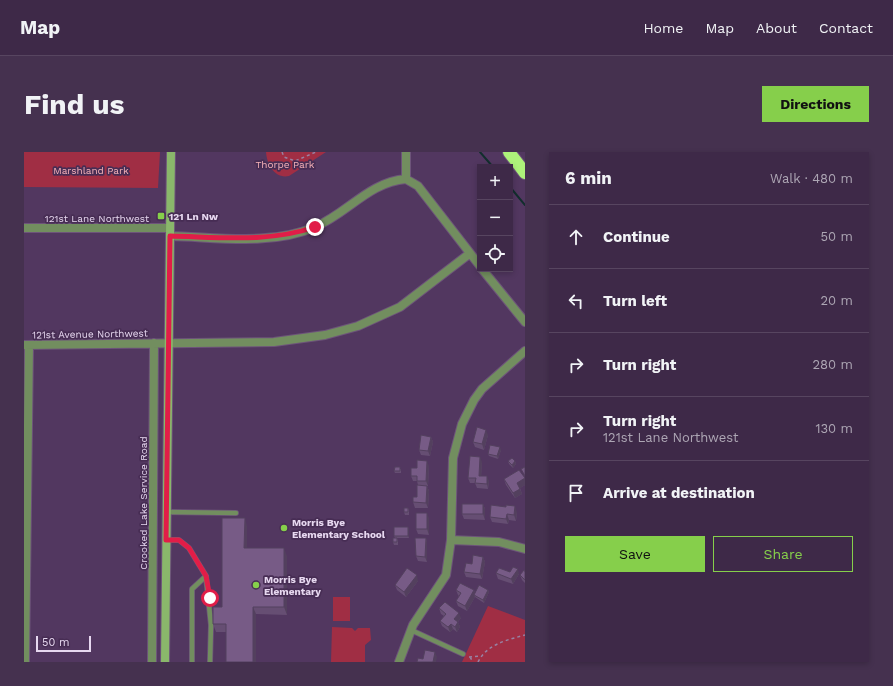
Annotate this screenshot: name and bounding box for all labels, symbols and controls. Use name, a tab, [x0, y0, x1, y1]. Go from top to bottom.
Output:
text: Map	[20, 16, 60, 39]
text: Home	[643, 20, 683, 36]
text: Map	[705, 20, 734, 36]
text: About	[756, 20, 797, 36]
text: Contact	[819, 20, 873, 36]
button: Directions	[762, 86, 869, 122]
text: Find us	[24, 88, 124, 121]
park label: Thorpe Park	[255, 159, 315, 170]
map controls	[477, 164, 513, 272]
button: +	[477, 164, 513, 200]
park label: Marshland Park	[53, 165, 129, 176]
text: 6 min	[565, 168, 612, 188]
text: Walk · 480 m	[770, 171, 853, 186]
button: −	[477, 200, 513, 236]
marker: 121 Ln Nw	[156, 211, 166, 221]
place label: 121 Ln Nw	[169, 211, 218, 222]
street label: 121st Lane Northwest	[45, 213, 150, 224]
route end	[306, 218, 324, 236]
icon: ahead	[565, 226, 587, 248]
text: Continue	[603, 228, 670, 246]
text: 50 m	[821, 229, 853, 244]
button: locate	[477, 236, 513, 272]
icon: left	[565, 290, 587, 312]
text: Turn left	[603, 292, 667, 310]
text: 20 m	[821, 293, 853, 308]
street label: 121st Avenue Northwest	[32, 327, 149, 341]
icon: right	[565, 354, 587, 376]
text: Turn right	[603, 356, 676, 374]
text: 280 m	[813, 357, 853, 372]
text: Turn right	[603, 412, 676, 430]
icon: right	[565, 418, 587, 440]
text: 130 m	[815, 421, 853, 436]
text: 121st Lane Northwest	[603, 430, 739, 445]
street label: Crooked Lake Service Road	[138, 436, 149, 570]
icon: arrive	[565, 482, 587, 504]
text: Arrive at destination	[603, 484, 755, 502]
place label: Morris Bye Elementary School	[292, 517, 386, 540]
marker: Morris Bye Elementary School	[279, 523, 289, 533]
button: Save	[565, 536, 705, 572]
button: Share	[713, 536, 853, 572]
place label: Morris Bye Elementary	[264, 574, 321, 597]
marker: Morris Bye Elementary	[251, 580, 261, 590]
route start	[201, 589, 219, 607]
scale bar	[36, 634, 91, 653]
text: 50 m	[42, 636, 69, 649]

